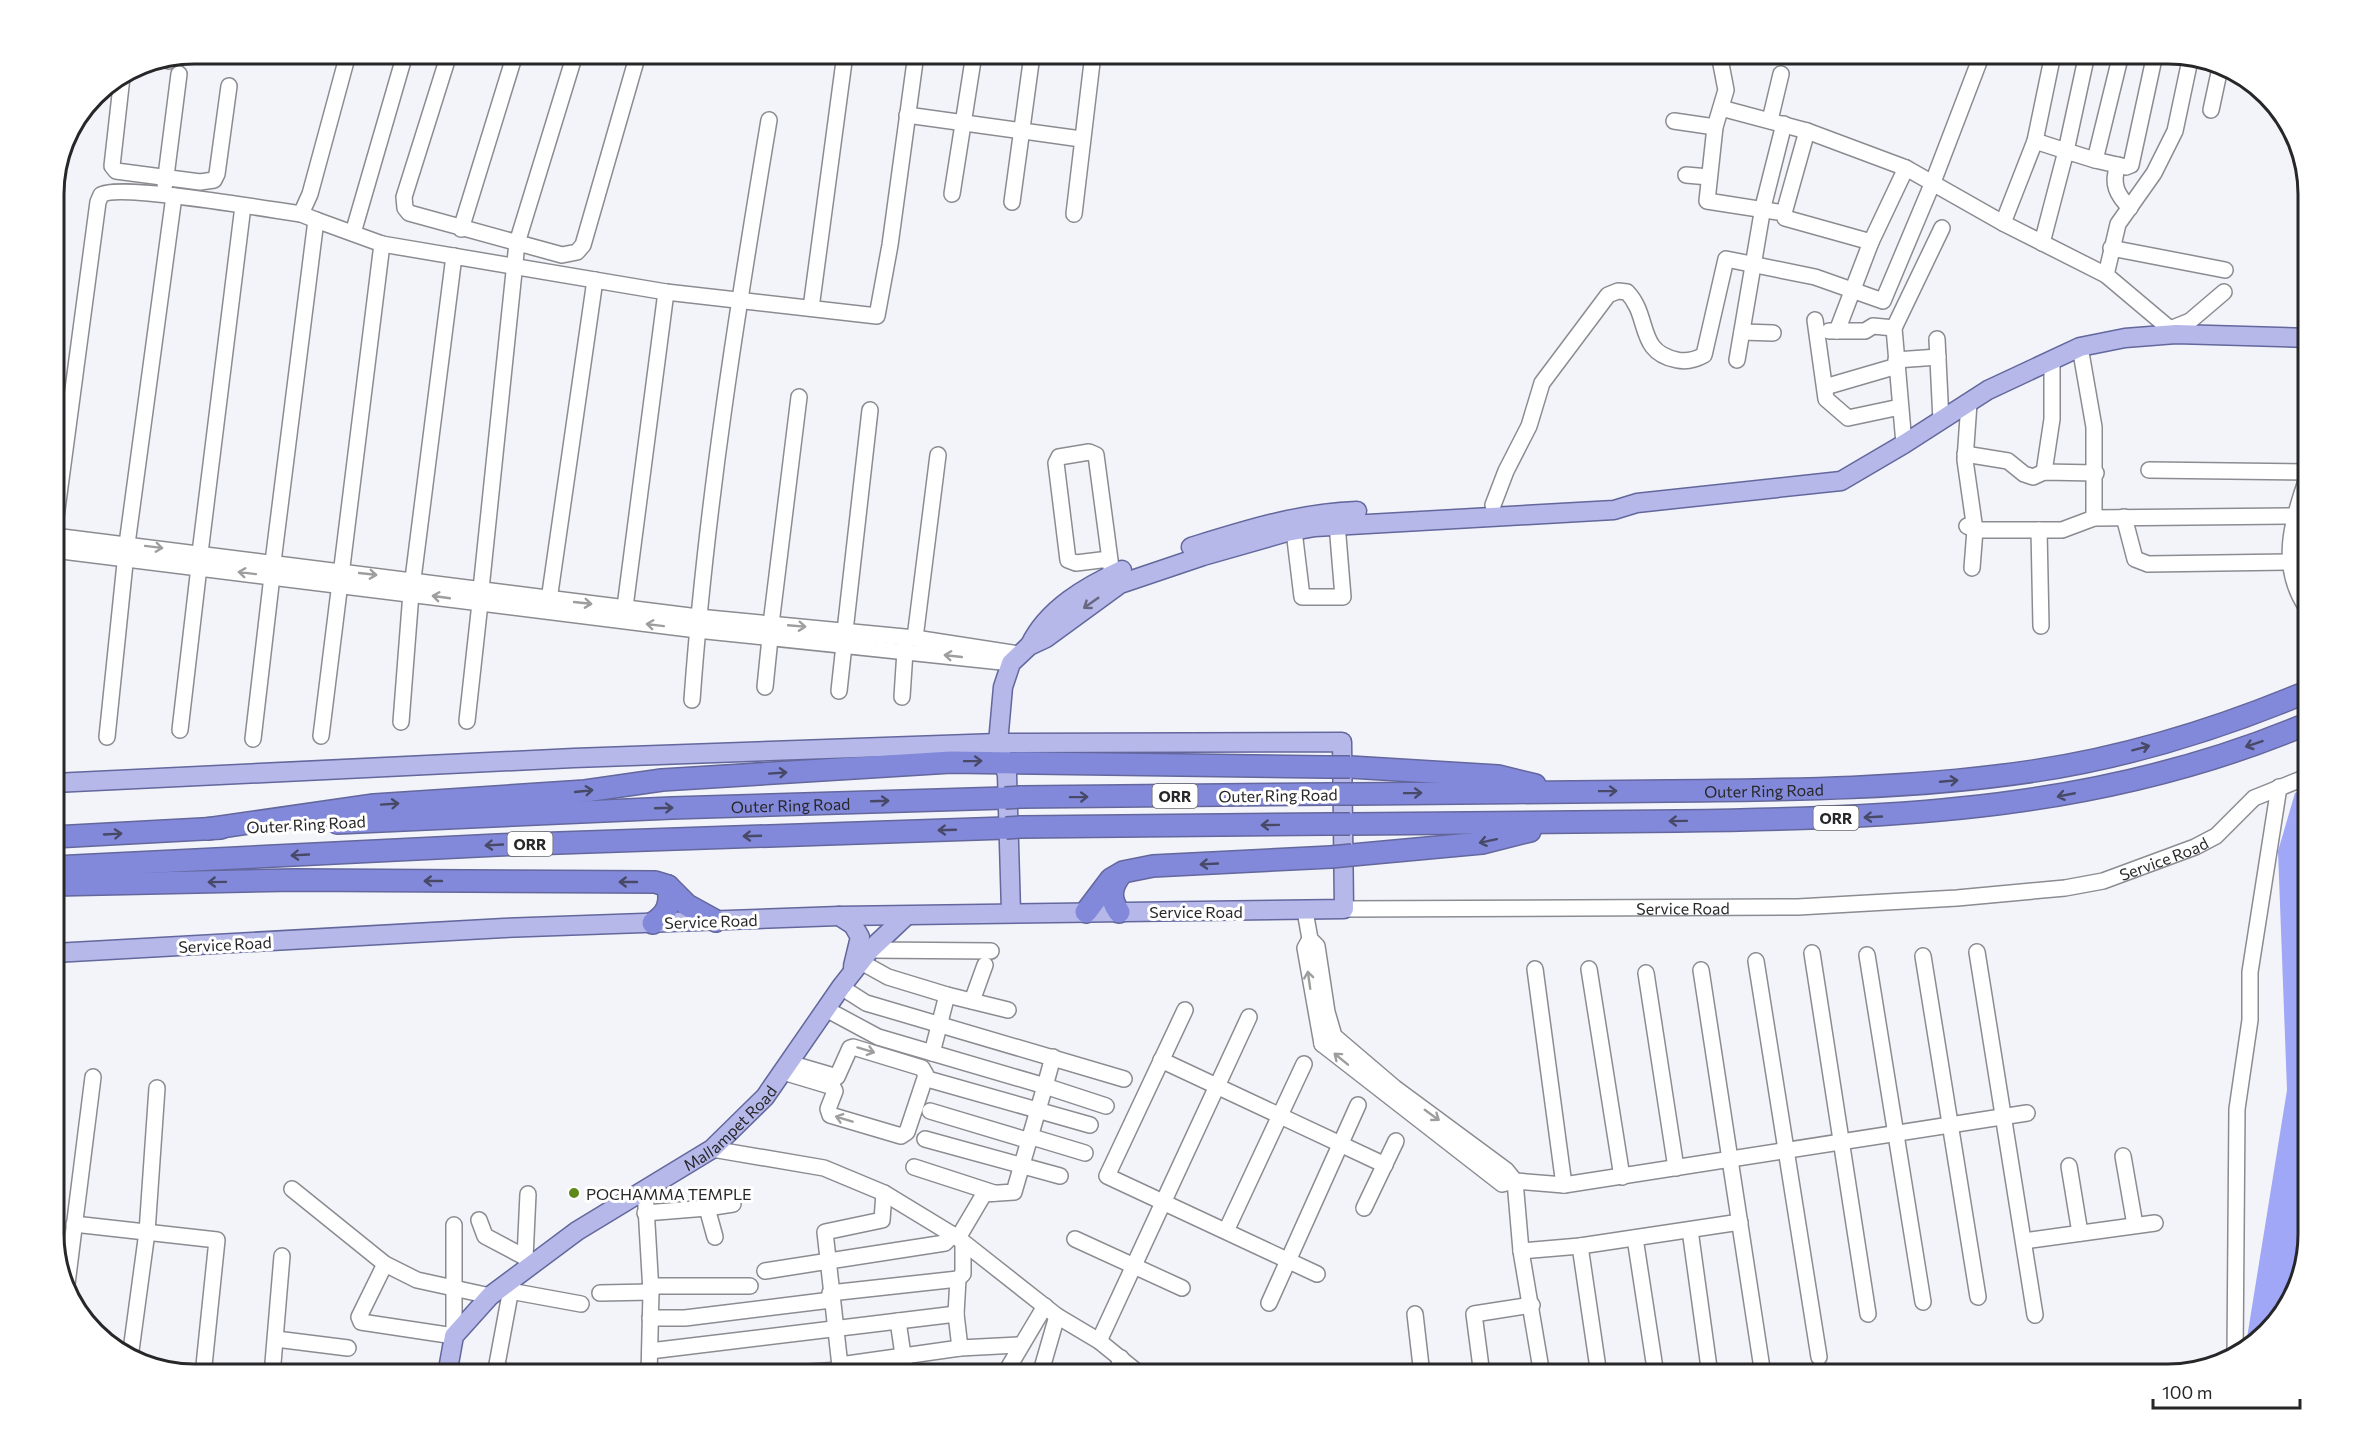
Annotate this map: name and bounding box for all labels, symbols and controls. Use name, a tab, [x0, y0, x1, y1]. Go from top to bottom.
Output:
one-way arrow	[144, 542, 164, 553]
one-way arrow	[238, 567, 258, 578]
one-way arrow	[358, 569, 378, 580]
one-way arrow	[431, 592, 451, 603]
one-way arrow	[572, 597, 592, 608]
one-way arrow	[1083, 597, 1099, 609]
one-way arrow	[645, 619, 665, 630]
one-way arrow	[787, 621, 807, 632]
one-way arrow	[944, 650, 964, 661]
one-way arrow	[2245, 740, 2264, 751]
one-way arrow	[2131, 742, 2150, 753]
one-way arrow	[963, 755, 983, 767]
one-way arrow	[768, 767, 788, 778]
one-way arrow	[1939, 775, 1959, 786]
street label: Outer Ring Road	[1704, 779, 1824, 800]
road number: ORR	[1152, 784, 1198, 808]
street label: Outer Ring Road	[1218, 784, 1338, 806]
one-way arrow	[574, 785, 594, 796]
one-way arrow	[1597, 786, 1617, 797]
one-way arrow	[1402, 788, 1422, 799]
one-way arrow	[2057, 790, 2077, 801]
one-way arrow	[1069, 791, 1089, 803]
street label: Outer Ring Road	[731, 793, 851, 816]
one-way arrow	[869, 795, 889, 807]
one-way arrow	[379, 798, 399, 809]
one-way arrow	[654, 803, 674, 814]
road number: ORR	[1814, 806, 1858, 830]
street label: Outer Ring Road	[246, 811, 366, 837]
one-way arrow	[1863, 811, 1883, 822]
one-way arrow	[1668, 815, 1688, 827]
one-way arrow	[1261, 819, 1281, 831]
one-way arrow	[938, 824, 958, 835]
one-way arrow	[102, 828, 122, 839]
one-way arrow	[743, 830, 763, 841]
road number: ORR	[508, 832, 552, 856]
street label: Service Road	[2117, 832, 2211, 884]
one-way arrow	[1479, 836, 1498, 847]
one-way arrow	[485, 839, 505, 850]
one-way arrow	[290, 849, 310, 860]
one-way arrow	[1200, 858, 1220, 869]
one-way arrow	[424, 875, 444, 887]
one-way arrow	[208, 876, 228, 888]
one-way arrow	[619, 876, 639, 888]
street label: Service Road	[1636, 898, 1730, 917]
street label: Service Road	[1149, 902, 1243, 921]
street label: Service Road	[664, 910, 758, 932]
street label: Service Road	[178, 932, 272, 956]
one-way arrow	[1304, 971, 1315, 991]
one-way arrow	[856, 1045, 875, 1056]
one-way arrow	[1333, 1053, 1349, 1066]
street label: Mallampet Road	[679, 1082, 780, 1174]
one-way arrow	[1423, 1109, 1439, 1121]
one-way arrow	[835, 1113, 854, 1124]
place label: POCHAMMA TEMPLE	[586, 1184, 752, 1203]
marker: POCHAMMA TEMPLE	[567, 1186, 581, 1200]
scale bar	[2153, 1372, 2300, 1410]
text: 100 m	[2162, 1381, 2212, 1403]

